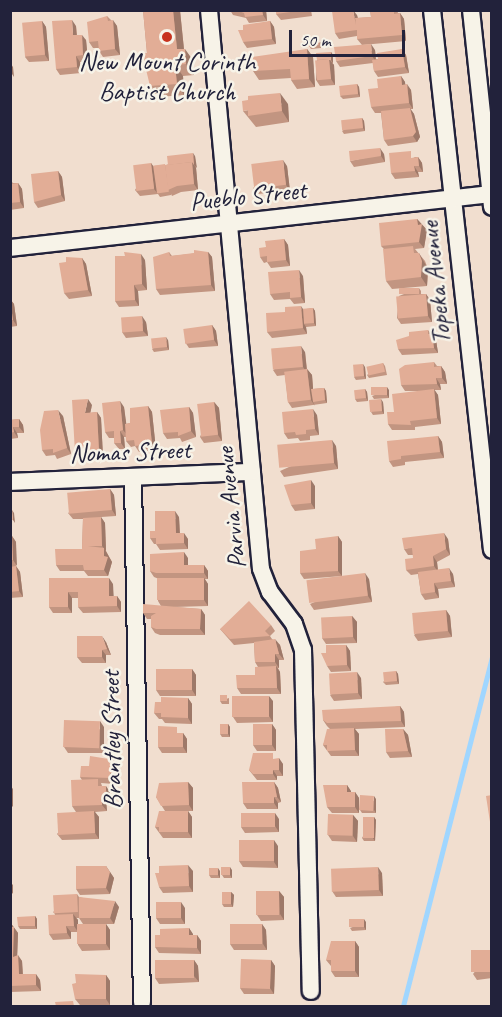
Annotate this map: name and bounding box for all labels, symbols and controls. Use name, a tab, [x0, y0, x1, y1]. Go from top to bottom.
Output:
scale bar	[292, 18, 408, 56]
text: 50 m	[300, 29, 331, 51]
marker: New Mount Corinth Baptist Church	[160, 30, 174, 44]
place label: New Mount Corinth Baptist Church	[79, 46, 255, 107]
street label: Pueblo Street	[188, 174, 308, 218]
street label: Topeka Avenue	[414, 220, 458, 346]
street label: Nomas Street	[69, 434, 191, 470]
street label: Parvia Avenue	[209, 446, 253, 570]
street label: Brantley Street	[95, 670, 129, 810]

